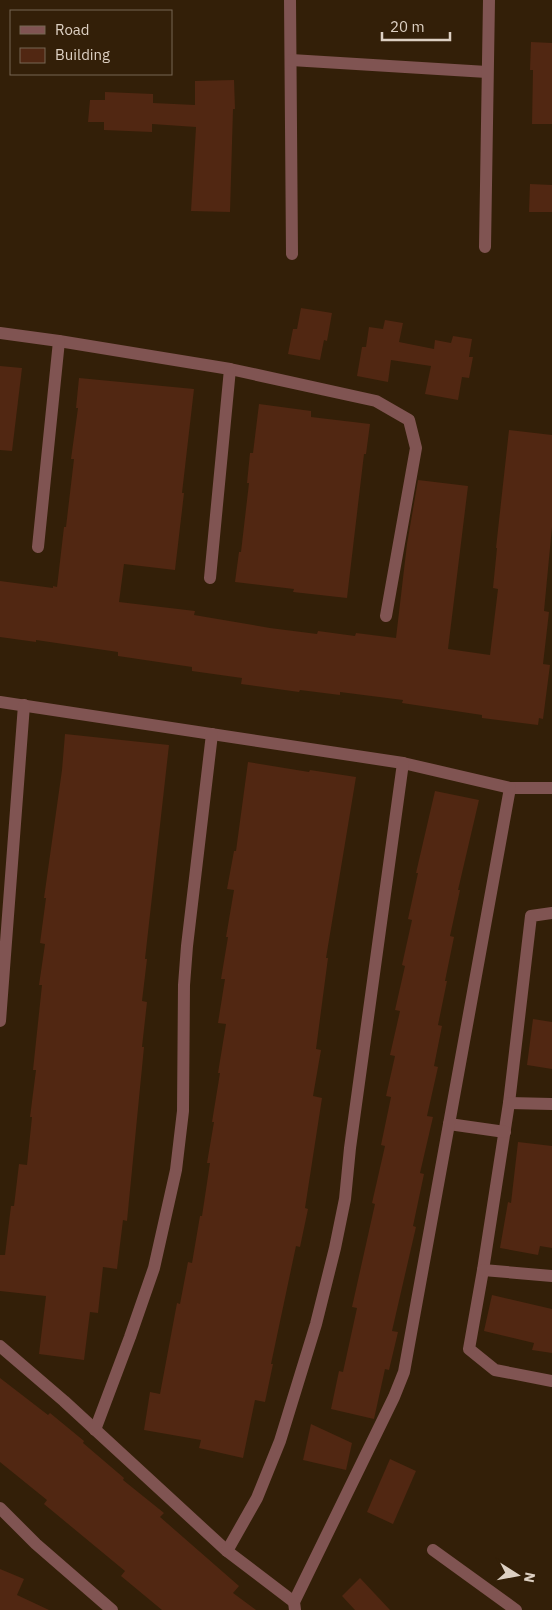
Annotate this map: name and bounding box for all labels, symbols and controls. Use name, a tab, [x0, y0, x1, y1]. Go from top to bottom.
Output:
legend	[10, 10, 172, 75]
scale bar	[382, 10, 450, 42]
text: 20 m	[390, 17, 425, 36]
text: Road	[55, 20, 90, 39]
text: Building	[55, 45, 110, 64]
north arrow	[492, 1550, 542, 1600]
text: N	[520, 1571, 540, 1584]

